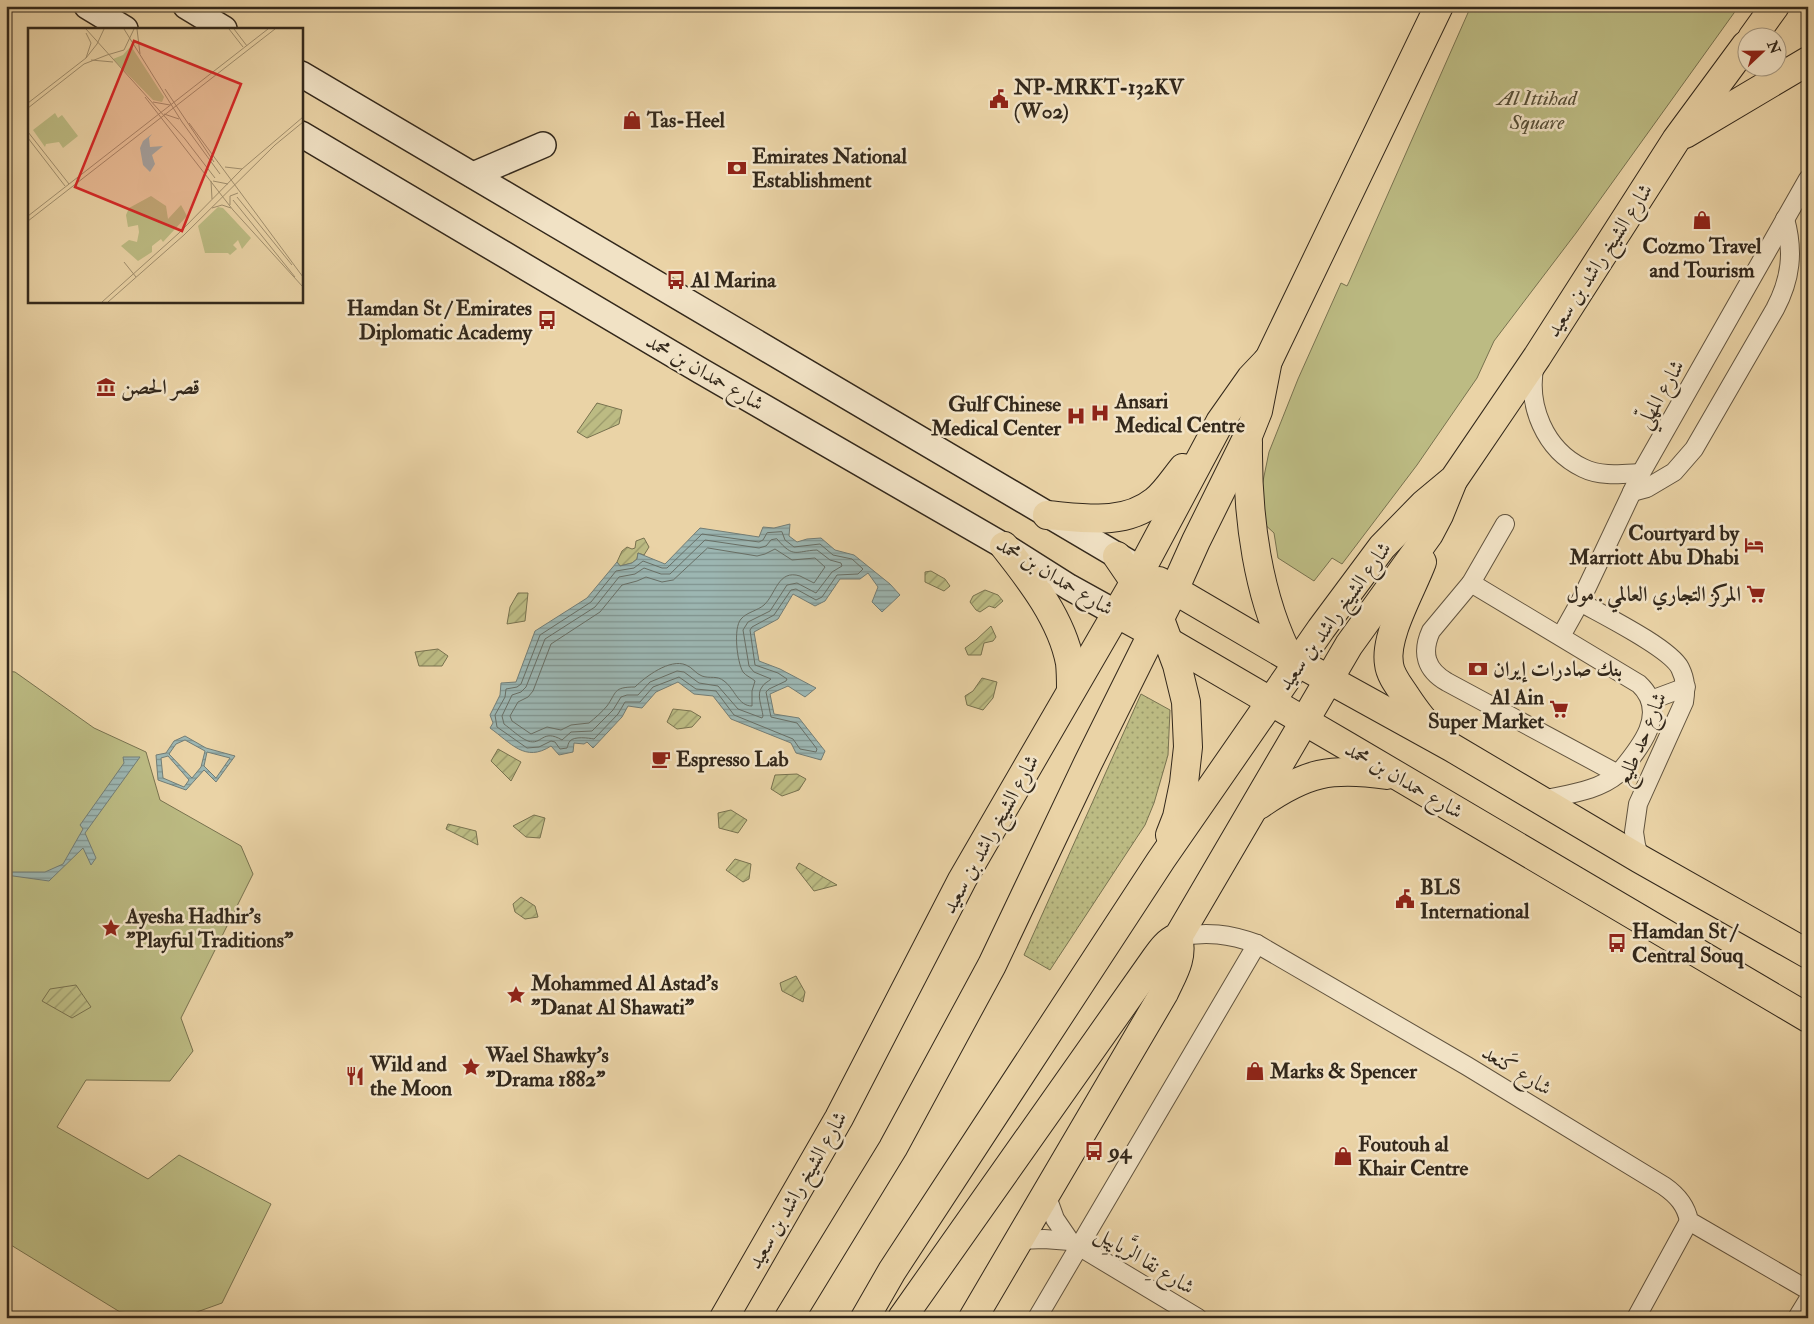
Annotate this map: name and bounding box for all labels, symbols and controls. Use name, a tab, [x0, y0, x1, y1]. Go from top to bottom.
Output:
inset map	[28, 28, 302, 302]
north arrow	[1736, 28, 1786, 78]
text: N	[1763, 37, 1784, 57]
place label: NP-MRKT-132KV (W02)	[1013, 74, 1185, 125]
park label: Al Ittihad Square	[1495, 85, 1578, 136]
public building icon: NP-MRKT-132KV (W02)	[988, 88, 1010, 110]
place label: Tas-Heel	[646, 107, 725, 134]
shop icon: Tas-Heel	[621, 109, 643, 131]
place label: Emirates National Establishment	[752, 143, 907, 194]
bank icon: Emirates National Establishment	[726, 157, 748, 179]
street label: شارع الشيخ راشد بن سعيد	[1540, 178, 1663, 345]
shop icon: Cozmo Travel and Tourism	[1691, 209, 1713, 231]
place label: Cozmo Travel and Tourism	[1643, 233, 1762, 284]
place label: Al Marina	[690, 267, 777, 294]
bus stop icon: Al Marina	[665, 269, 687, 291]
place label: Hamdan St / Emirates Diplomatic Academy	[347, 295, 533, 346]
bus stop icon: Hamdan St / Emirates Diplomatic Academy	[536, 309, 558, 331]
street label: شارع حمدان بن محمد	[639, 328, 769, 421]
street label: شارع المهلّي	[1628, 354, 1696, 436]
place label: قصر الحصن	[121, 374, 200, 401]
museum icon: قصر الحصن	[95, 376, 117, 398]
place label: Ansari Medical Centre	[1114, 388, 1245, 439]
place label: Gulf Chinese Medical Center	[930, 391, 1062, 442]
hospital icon: Ansari Medical Centre	[1089, 402, 1111, 424]
hospital icon: Gulf Chinese Medical Center	[1065, 405, 1087, 427]
place label: Courtyard by Marriott Abu Dhabi	[1569, 520, 1740, 571]
street label: شارع حمدان بن محمد	[989, 531, 1118, 626]
hotel icon: Courtyard by Marriott Abu Dhabi	[1743, 534, 1765, 556]
street label: شارع الشيخ راشد بن سعيد	[1271, 536, 1402, 699]
place label: المركز التجاري العالمي . مول	[1566, 581, 1741, 613]
supermarket icon: المركز التجاري العالمي . مول	[1745, 583, 1767, 605]
place label: بنك صادرات إيران	[1493, 656, 1622, 683]
bank icon: بنك صادرات إيران	[1467, 658, 1489, 680]
place label: Al Ain Super Market	[1428, 684, 1544, 735]
street label: شارع حد طليع	[1610, 688, 1678, 792]
supermarket icon: Al Ain Super Market	[1548, 698, 1570, 720]
street label: شارع حمدان بن محمد	[1338, 736, 1468, 829]
place label: Espresso Lab	[676, 746, 789, 773]
cafe icon: Espresso Lab	[650, 748, 672, 770]
street label: شارع الشيخ راشد بن سعيد	[936, 750, 1050, 921]
place label: BLS International	[1420, 874, 1530, 925]
public building icon: BLS International	[1394, 888, 1416, 910]
place label: Ayesha Hadhir's "Playful Traditions"	[125, 903, 294, 954]
place icon: Ayesha Hadhir's "Playful Traditions"	[100, 917, 122, 939]
place label: Hamdan St / Central Souq	[1632, 918, 1745, 969]
bus stop icon: Hamdan St / Central Souq	[1606, 932, 1628, 954]
place label: Mohammed Al Astad's "Danat Al Shawati"	[530, 970, 718, 1021]
place icon: Mohammed Al Astad's "Danat Al Shawati"	[505, 984, 527, 1006]
street label: شارع كَنعد	[1475, 1037, 1558, 1105]
place label: Wael Shawky's "Drama 1882"	[485, 1042, 609, 1093]
place label: Wild and the Moon	[369, 1051, 452, 1102]
place icon: Wael Shawky's "Drama 1882"	[460, 1056, 482, 1078]
place label: Marks & Spencer	[1269, 1058, 1418, 1085]
shop icon: Marks & Spencer	[1244, 1060, 1266, 1082]
restaurant icon: Wild and the Moon	[344, 1065, 366, 1087]
street label: شارع الشيخ راشد بن سعيد	[741, 1106, 858, 1277]
place label: Foutouh al Khair Centre	[1358, 1131, 1469, 1182]
place label: 94	[1107, 1138, 1133, 1165]
bus stop icon: 94	[1083, 1140, 1105, 1162]
shop icon: Foutouh al Khair Centre	[1332, 1145, 1354, 1167]
street label: شارع نِقا الرَّيايِيل	[1088, 1216, 1202, 1304]

